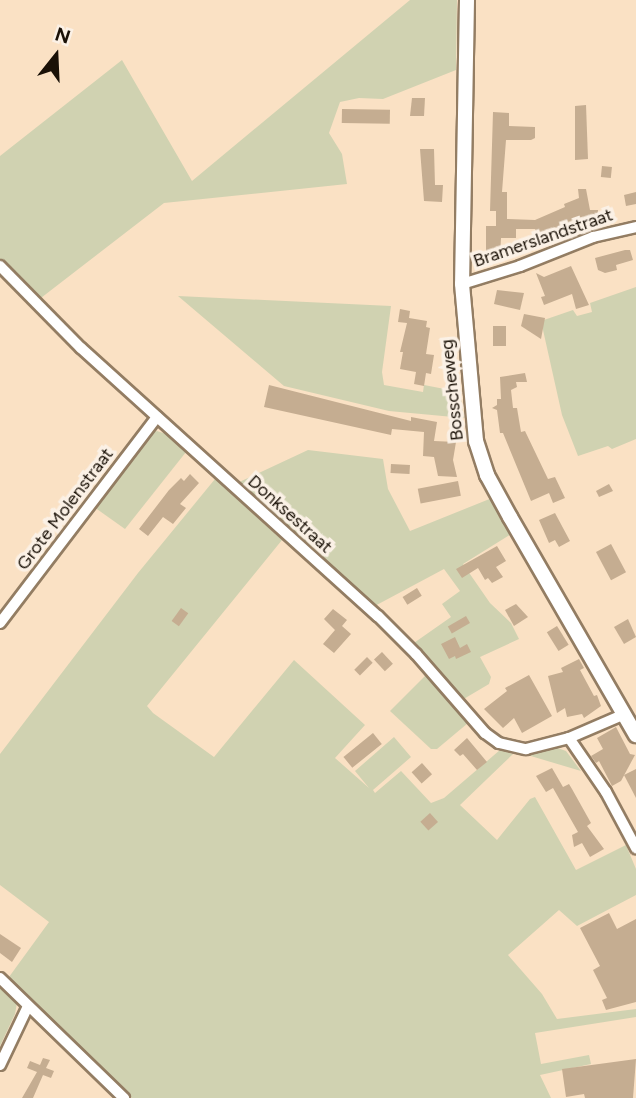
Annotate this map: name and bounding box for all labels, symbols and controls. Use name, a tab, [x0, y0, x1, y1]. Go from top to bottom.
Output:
north arrow	[21, 21, 91, 91]
text: N	[52, 22, 73, 49]
street label: Bramerslandstraat	[470, 204, 616, 272]
street label: Bosscheweg	[436, 338, 468, 442]
street label: Grote Molenstraat	[12, 444, 118, 574]
street label: Donksestraat	[243, 470, 337, 558]

